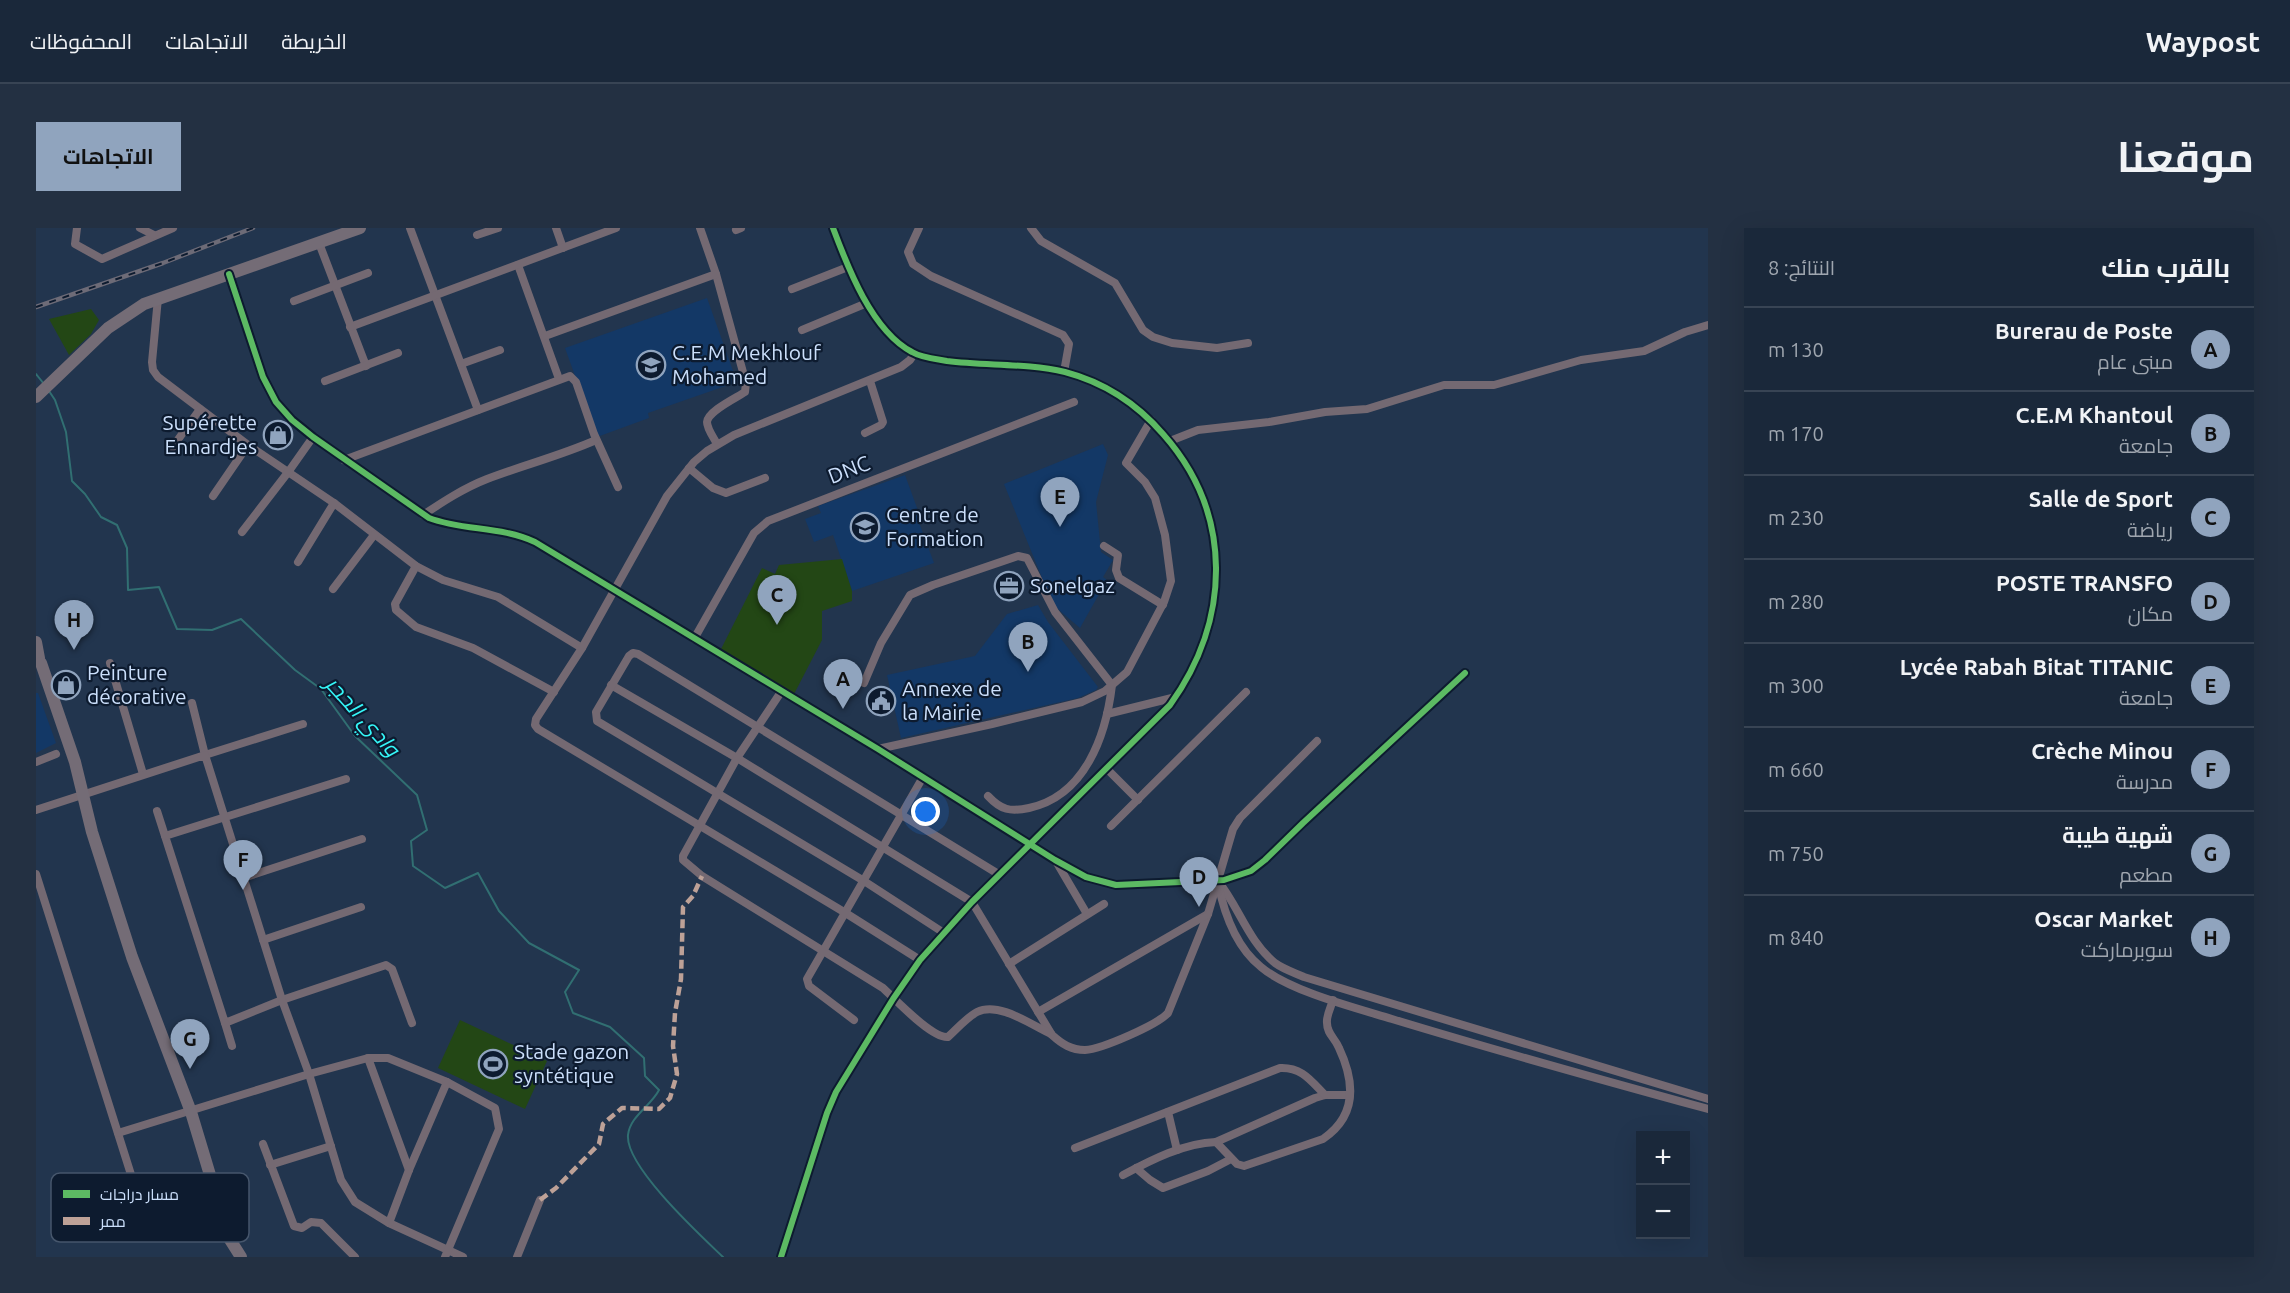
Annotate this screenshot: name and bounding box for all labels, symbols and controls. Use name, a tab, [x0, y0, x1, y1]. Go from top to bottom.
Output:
text: Waypost	[2146, 26, 2260, 57]
text: المحفوظات	[30, 29, 132, 53]
text: الاتجاهات	[165, 29, 248, 53]
text: الخريطة	[281, 29, 347, 53]
button: الاتجاهات	[36, 122, 181, 191]
text: موقعنا	[2117, 133, 2254, 180]
text: بالقرب منك	[2101, 253, 2230, 282]
text: النتائج: 8	[1768, 256, 1835, 279]
text: Burerau de Poste	[1995, 318, 2173, 343]
text: 130 m	[1768, 338, 1824, 361]
text: A	[2203, 338, 2218, 361]
place label: C.E.M Mekhlouf Mohamed	[672, 340, 822, 388]
school or university icon: C.E.M Mekhlouf Mohamed	[635, 349, 667, 381]
text: مبنى عام	[2097, 350, 2173, 373]
text: C.E.M Khantoul	[2015, 402, 2173, 427]
place label: Supérette Ennardjes	[163, 410, 257, 458]
shop icon: Supérette Ennardjes	[262, 419, 294, 451]
text: 170 m	[1768, 422, 1824, 445]
text: B	[2204, 422, 2217, 445]
text: جامعة	[2119, 434, 2173, 457]
street label: DNC	[824, 450, 873, 488]
pin: E	[1040, 478, 1080, 527]
text: Salle de Sport	[2029, 486, 2173, 511]
place label: Centre de Formation	[886, 502, 984, 550]
text: 230 m	[1768, 506, 1824, 529]
text: C	[2204, 506, 2217, 529]
school or university icon: Centre de Formation	[849, 511, 881, 543]
text: رياضة	[2127, 518, 2173, 541]
office icon: Sonelgaz	[993, 570, 1025, 602]
text: POSTE TRANSFO	[1996, 570, 2173, 595]
place label: Sonelgaz	[1030, 573, 1115, 597]
pin: C	[758, 576, 796, 625]
text: 280 m	[1768, 590, 1824, 613]
text: D	[2203, 590, 2218, 613]
pin: H	[54, 600, 93, 650]
text: مكان	[2128, 602, 2173, 625]
pin: B	[1008, 622, 1048, 672]
text: Lycée Rabah Bitat TITANIC	[1900, 654, 2173, 679]
place label: Peinture décorative	[87, 660, 187, 708]
pin: A	[824, 660, 862, 709]
water label: وادي الحجر	[315, 668, 407, 766]
shop icon: Peinture décorative	[50, 669, 82, 701]
text: 300 m	[1768, 674, 1824, 697]
text: E	[2205, 674, 2216, 697]
place label: Annexe de la Mairie	[902, 676, 1002, 724]
public building icon: Annexe de la Mairie	[865, 685, 897, 717]
text: جامعة	[2119, 686, 2173, 709]
text: Crèche Minou	[2031, 738, 2173, 763]
text: 660 m	[1768, 758, 1824, 781]
text: F	[2205, 758, 2216, 781]
text: مدرسة	[2116, 770, 2173, 793]
your location	[911, 797, 940, 826]
text: شهية طيبة	[2062, 822, 2173, 847]
pin: F	[224, 840, 262, 890]
text: 750 m	[1768, 842, 1824, 865]
text: G	[2204, 842, 2217, 865]
pin: D	[1180, 858, 1218, 907]
text: مطعم	[2119, 863, 2173, 886]
text: Oscar Market	[2034, 906, 2173, 931]
text: 840 m	[1768, 926, 1824, 949]
text: H	[2203, 926, 2218, 949]
text: سوبرماركت	[2081, 938, 2173, 961]
pin: G	[170, 1020, 210, 1069]
place label: Stade gazon syntétique	[514, 1039, 629, 1087]
sports icon: Stade gazon syntétique	[477, 1048, 509, 1080]
map controls	[1636, 1131, 1690, 1239]
button: +	[1636, 1131, 1690, 1185]
legend	[51, 1173, 249, 1242]
text: مسار دراجات	[100, 1185, 179, 1204]
button: −	[1636, 1185, 1690, 1239]
text: ممر	[99, 1212, 126, 1231]

